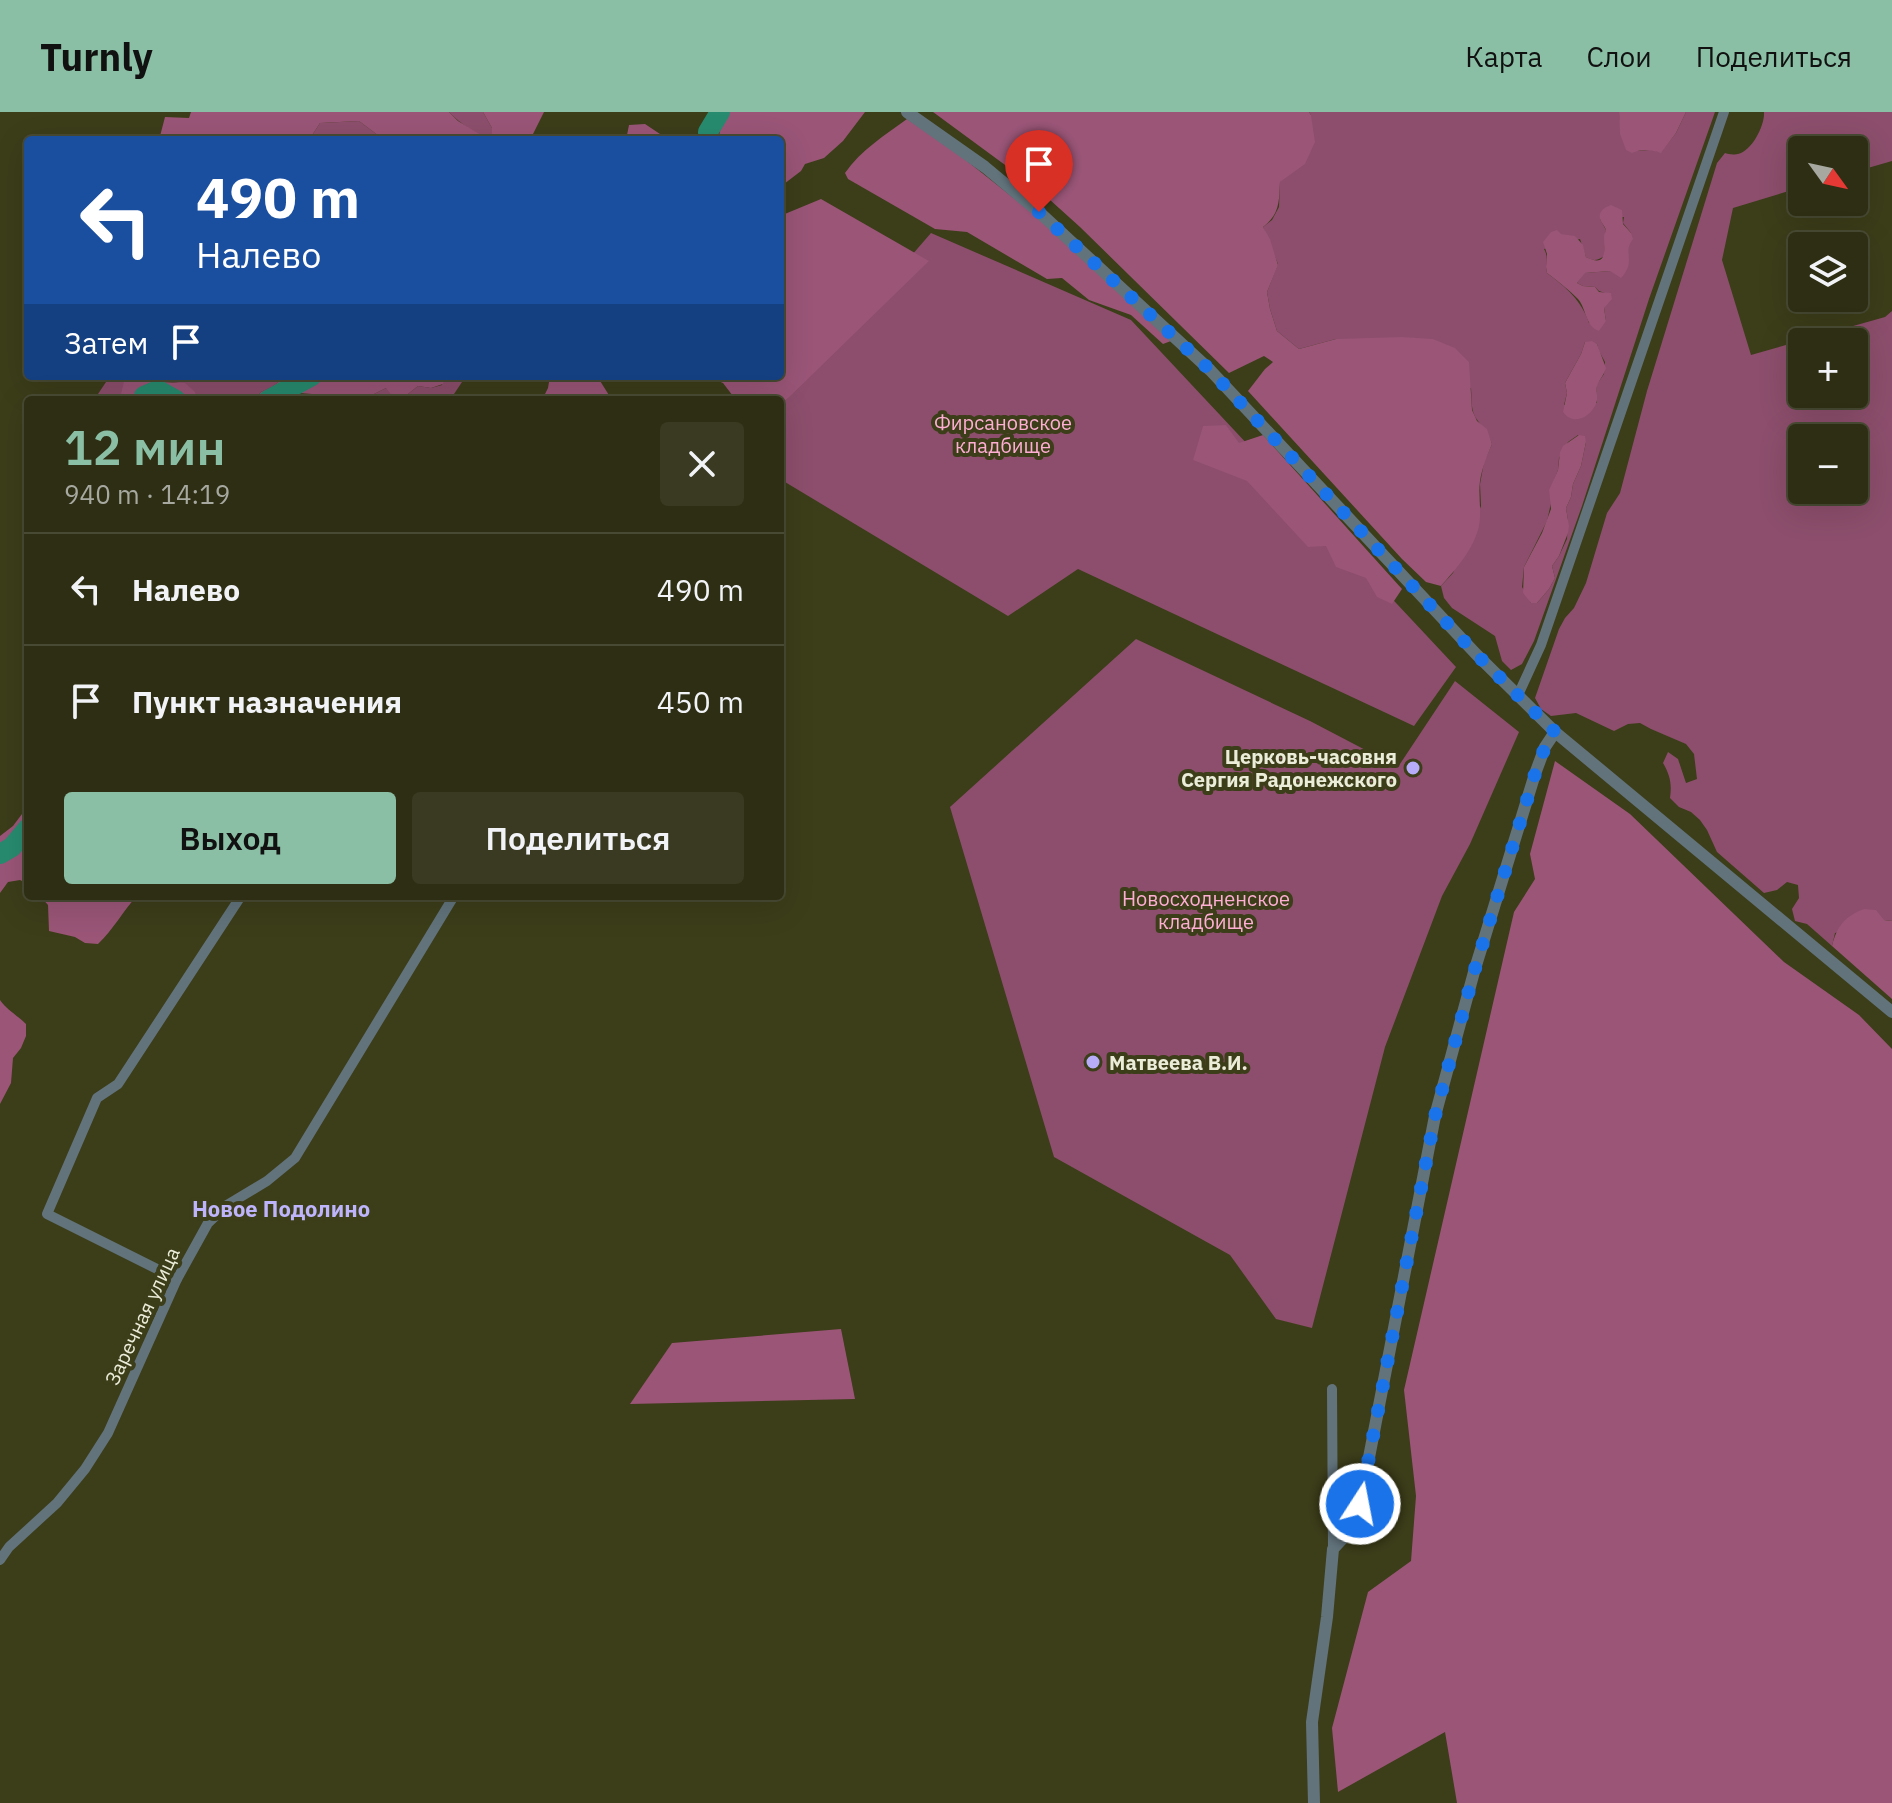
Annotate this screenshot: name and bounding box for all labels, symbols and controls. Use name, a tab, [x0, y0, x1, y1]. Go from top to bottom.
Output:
text: Turnly	[40, 32, 153, 81]
text: Карта	[1465, 38, 1542, 75]
text: Слои	[1586, 38, 1652, 75]
text: Поделиться	[1696, 38, 1852, 75]
pin	[1005, 130, 1073, 212]
north arrow	[1788, 136, 1868, 216]
map controls	[1788, 136, 1868, 504]
icon: arrive	[1017, 142, 1061, 186]
text: 490 m	[196, 161, 360, 233]
icon: left	[64, 168, 168, 272]
text: Налево	[196, 231, 321, 278]
button: layers	[1788, 232, 1868, 312]
icon: arrive	[164, 320, 208, 364]
text: Затем	[64, 323, 148, 362]
button: +	[1788, 328, 1868, 408]
park label: Фирсановское кладбище	[934, 409, 1072, 459]
text: 12 мин	[64, 416, 225, 478]
button: close	[660, 422, 744, 506]
button: −	[1788, 424, 1868, 504]
text: 940 m · 14:19	[64, 477, 230, 511]
icon: left	[64, 567, 108, 611]
text: Налево	[132, 570, 240, 609]
text: 490 m	[657, 570, 744, 609]
icon: arrive	[64, 679, 108, 723]
text: Пункт назначения	[132, 682, 402, 721]
text: 450 m	[657, 682, 744, 721]
place label: Церковь-часовня Сергия Радонежского	[1181, 743, 1397, 793]
marker: Церковь-часовня Сергия Радонежского	[1404, 759, 1422, 777]
button: Выход	[64, 792, 396, 884]
button: Поделиться	[412, 792, 744, 884]
park label: Новосходненское кладбище	[1122, 885, 1290, 935]
place label: Матвеева В.И.	[1109, 1049, 1248, 1076]
marker: Матвеева В.И.	[1084, 1053, 1102, 1071]
district label: Новое Подолино	[192, 1194, 370, 1223]
street label: Заречная улица	[98, 1242, 186, 1389]
position arrow	[1318, 1462, 1402, 1546]

